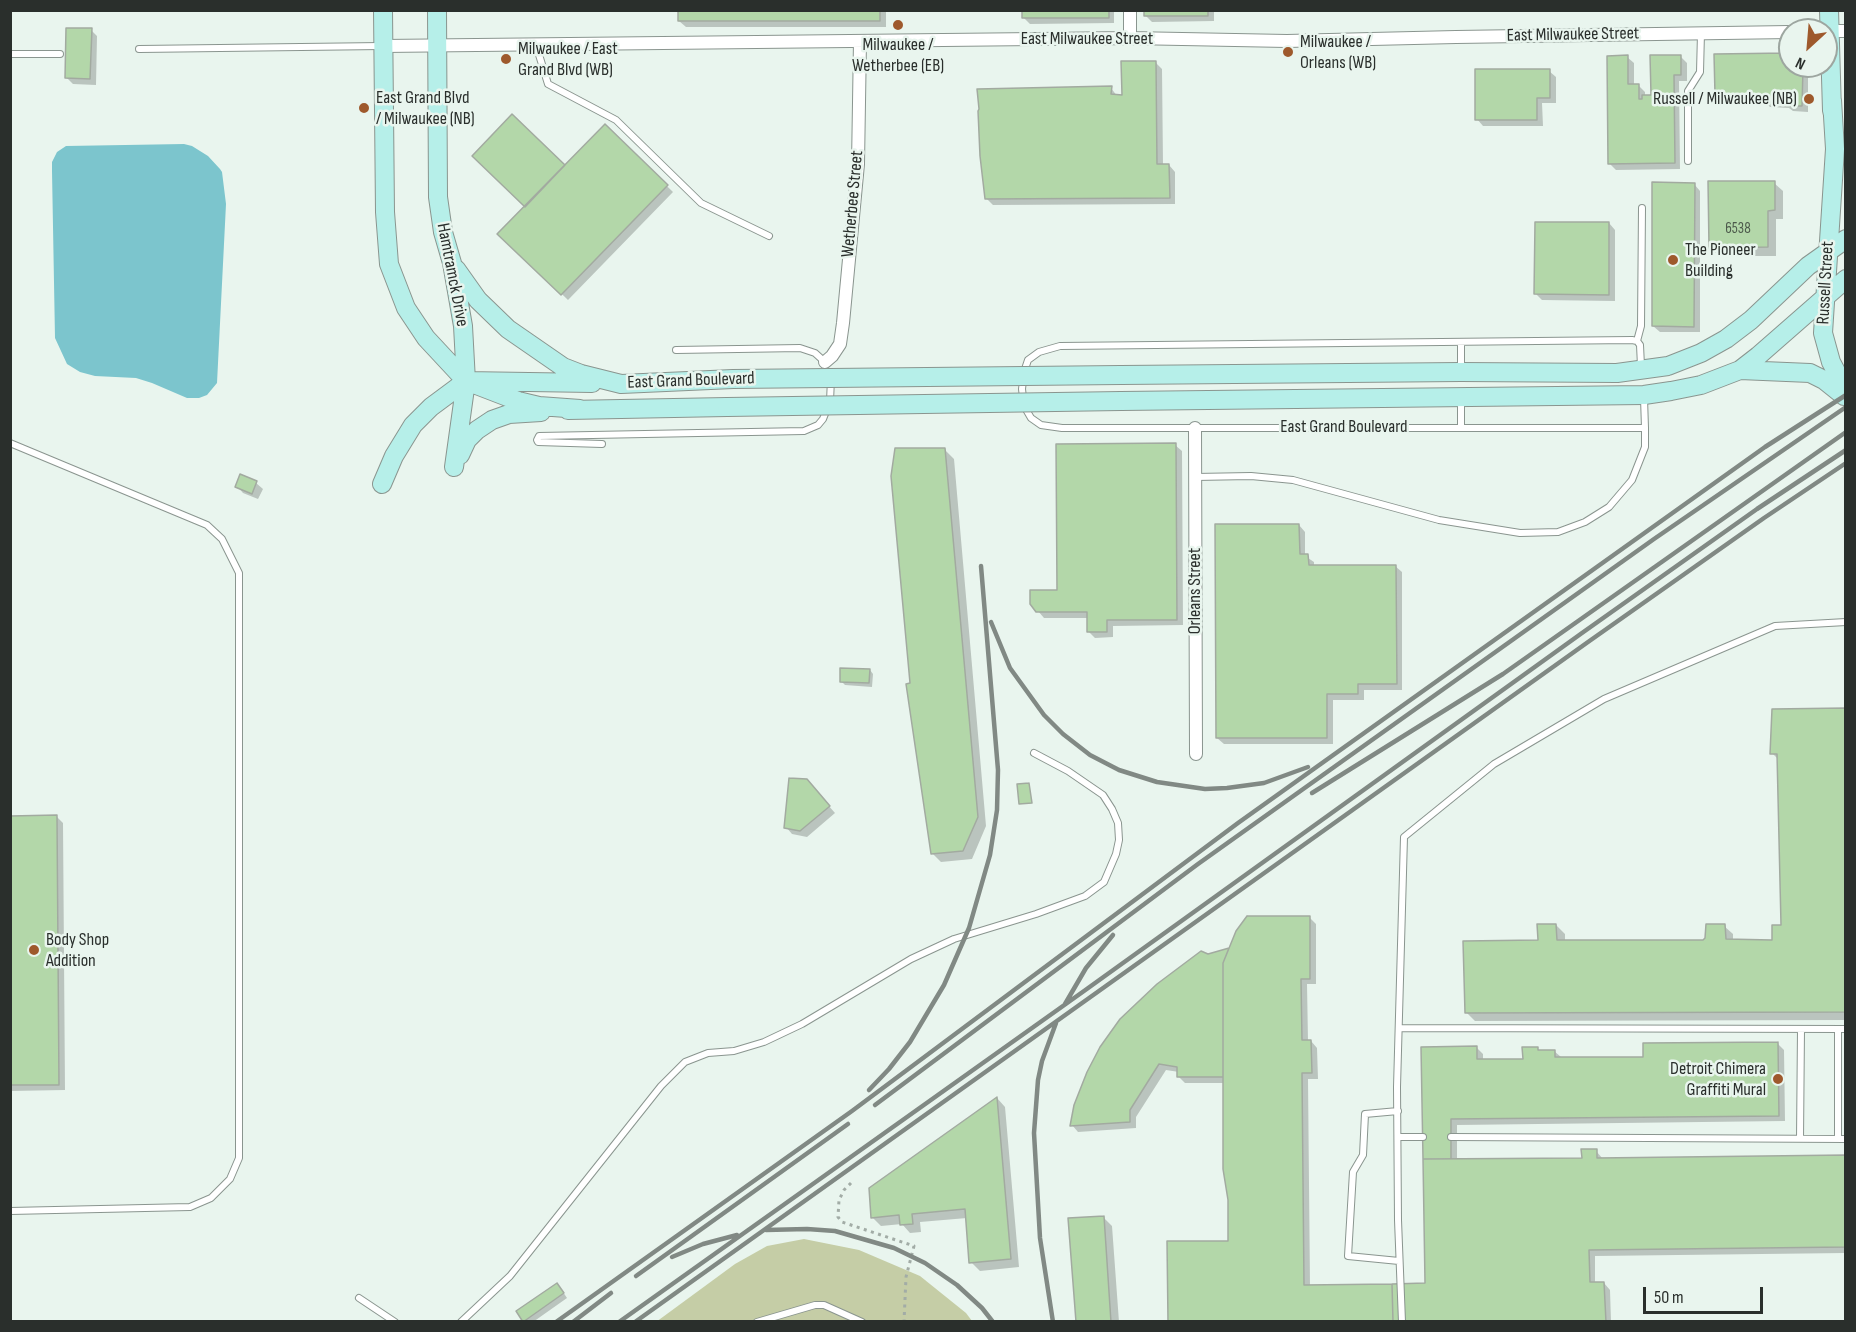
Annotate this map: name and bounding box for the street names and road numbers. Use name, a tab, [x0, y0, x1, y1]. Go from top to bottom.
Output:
street label: East Milwaukee Street	[1507, 23, 1639, 47]
street label: East Milwaukee Street	[1021, 28, 1153, 50]
street label: Wetherbee Street	[838, 150, 868, 258]
street label: Hamtramck Drive	[431, 221, 473, 329]
street label: Russell Street	[1813, 241, 1839, 325]
street label: East Grand Boulevard	[627, 368, 755, 394]
street label: East Grand Boulevard	[1280, 416, 1408, 438]
street label: Orleans Street	[1184, 548, 1206, 634]

